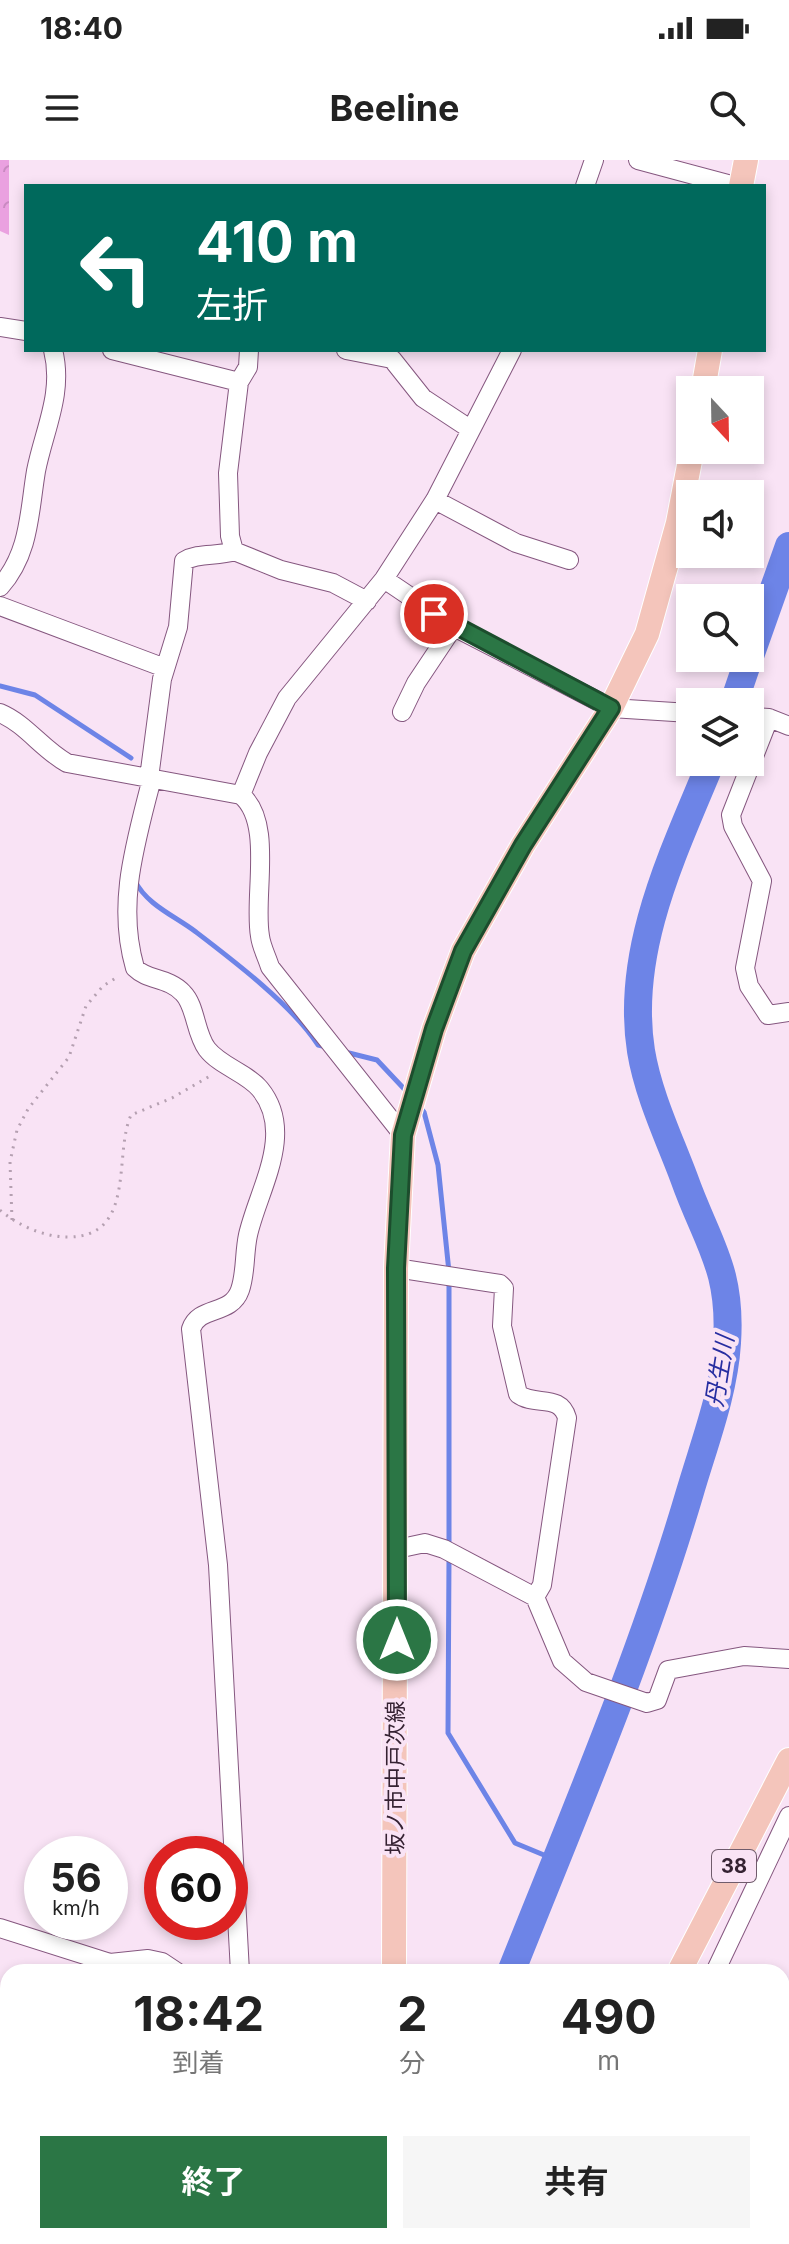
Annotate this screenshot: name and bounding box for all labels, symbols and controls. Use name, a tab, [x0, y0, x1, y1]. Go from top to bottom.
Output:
text: 18:40	[40, 10, 123, 46]
icon: menu	[40, 86, 84, 130]
text: Beeline	[329, 86, 460, 130]
icon: search	[705, 86, 749, 130]
text: 410 m	[196, 208, 358, 276]
icon: left	[64, 216, 168, 320]
text: 左折	[196, 283, 268, 327]
north arrow	[676, 376, 764, 464]
map controls	[676, 376, 764, 776]
button: sound	[676, 480, 764, 568]
pin	[400, 580, 468, 648]
button: search	[676, 584, 764, 672]
icon: arrive	[412, 592, 456, 636]
button: layers	[676, 688, 764, 776]
water label: 丹生川	[700, 1330, 740, 1409]
position arrow	[355, 1598, 439, 1682]
street label: 坂ノ市中戸次線	[382, 1701, 408, 1855]
speed limit sign: 60	[144, 1836, 248, 1940]
road number: 38	[712, 1850, 756, 1882]
text: 56	[50, 1853, 102, 1902]
text: km/h	[52, 1896, 100, 1920]
text: 18:42	[133, 1984, 264, 2043]
text: 2	[397, 1984, 427, 2043]
text: 490	[561, 1987, 657, 2046]
text: m	[597, 2045, 620, 2076]
text: 到着	[173, 2047, 225, 2078]
text: 分	[399, 2047, 425, 2078]
button: 終了	[40, 2136, 387, 2228]
button: 共有	[403, 2136, 750, 2228]

